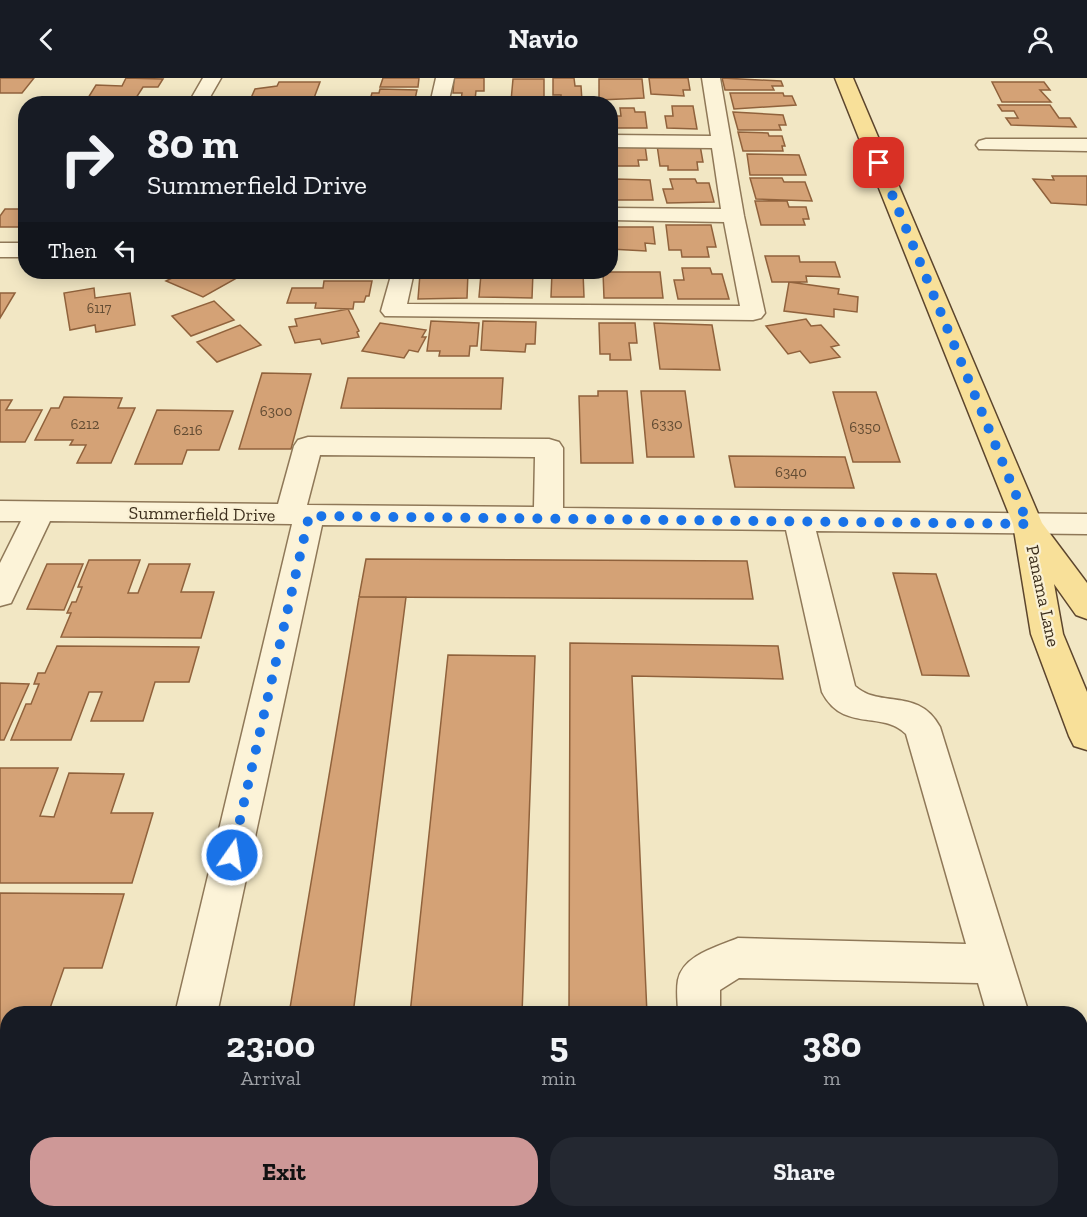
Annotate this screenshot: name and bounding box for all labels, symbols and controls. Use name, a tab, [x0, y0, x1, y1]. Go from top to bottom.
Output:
icon: back	[30, 23, 63, 56]
text: Navio	[509, 23, 578, 55]
icon: person	[1024, 23, 1057, 56]
text: 80 m	[147, 118, 238, 169]
icon: right	[48, 120, 126, 198]
pin	[853, 137, 904, 188]
icon: arrive	[862, 146, 895, 179]
text: Summerfield Drive	[147, 169, 367, 201]
icon: left	[109, 234, 142, 267]
text: Then	[48, 237, 97, 264]
house number: 6117	[87, 300, 112, 317]
house number: 6300	[260, 402, 292, 420]
house number: 6212	[70, 415, 100, 433]
house number: 6330	[651, 415, 683, 433]
house number: 6350	[849, 418, 881, 436]
house number: 6216	[173, 421, 203, 439]
house number: 6340	[775, 463, 807, 481]
street label: Summerfield Drive	[129, 502, 275, 526]
street label: Panama Lane	[1021, 543, 1065, 649]
position arrow	[200, 823, 264, 887]
text: 23:00	[226, 1023, 315, 1066]
text: 5	[549, 1023, 568, 1066]
text: 380	[802, 1023, 862, 1066]
text: Arrival	[241, 1066, 301, 1090]
text: min	[542, 1066, 576, 1090]
text: m	[823, 1066, 841, 1090]
button: Exit	[30, 1137, 538, 1206]
button: Share	[550, 1137, 1058, 1206]

